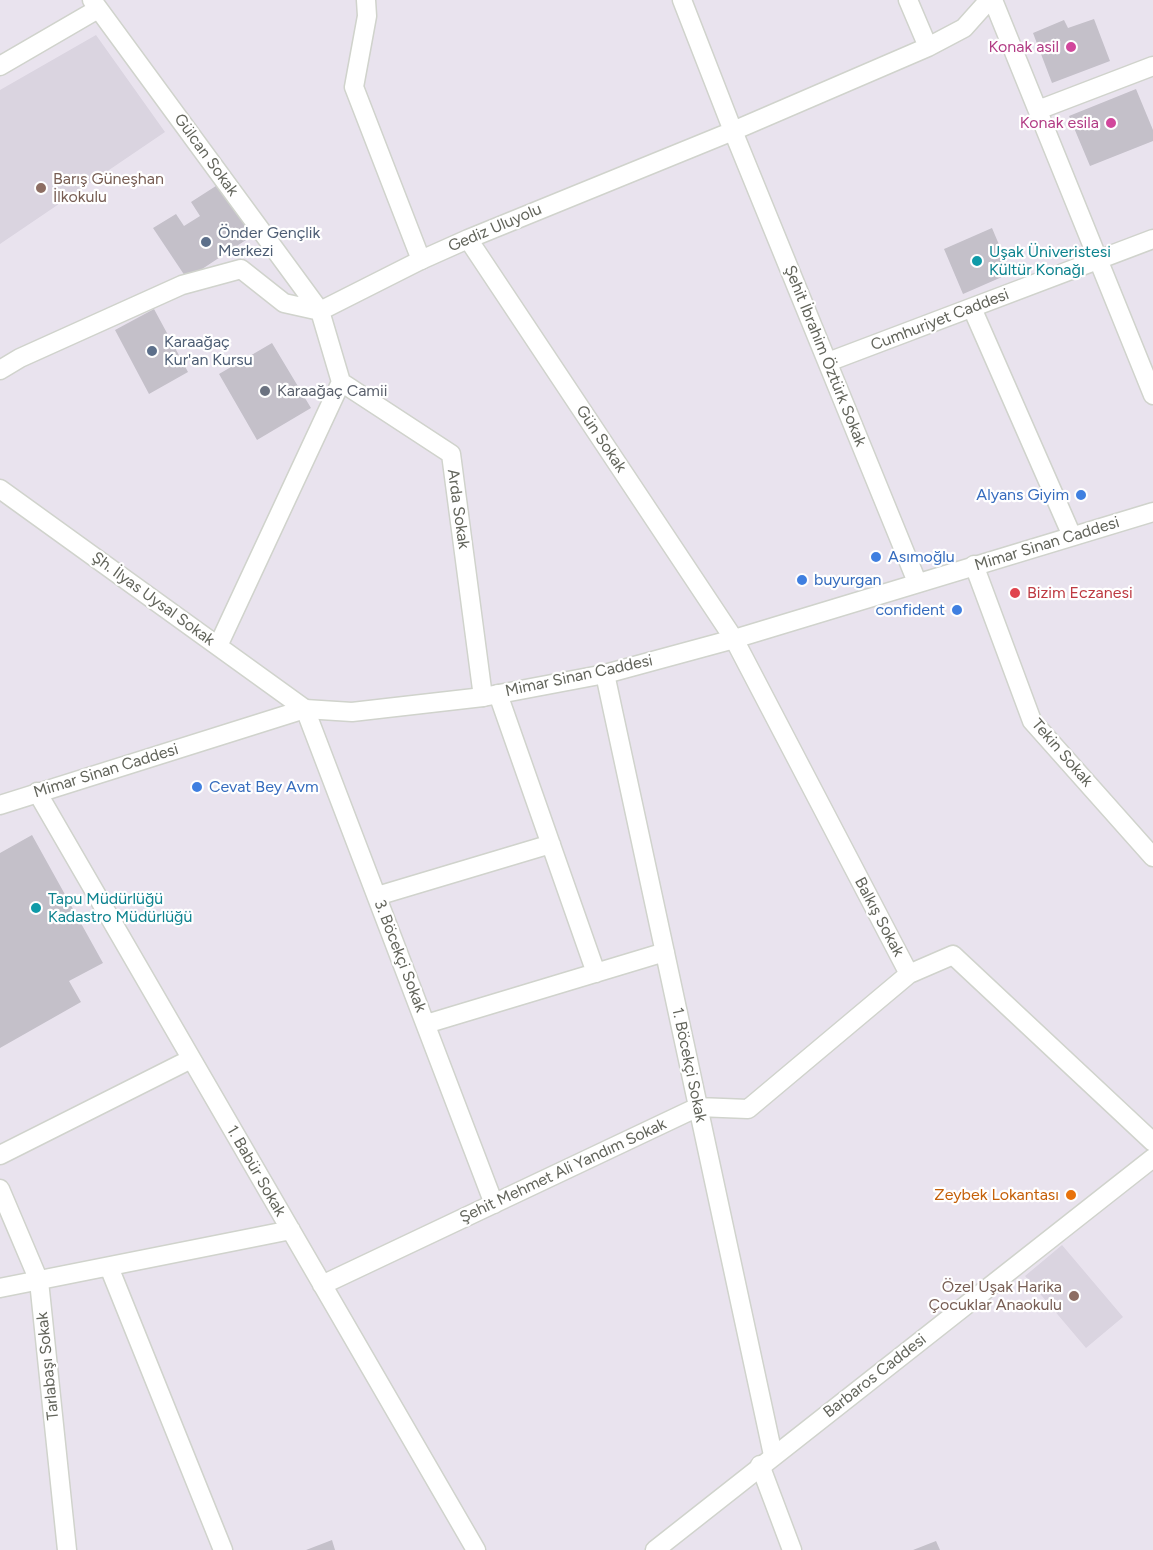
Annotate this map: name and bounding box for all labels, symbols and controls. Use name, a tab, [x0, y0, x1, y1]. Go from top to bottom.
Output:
place label: Konak asil	[988, 37, 1059, 57]
marker: Konak asil	[1064, 40, 1078, 54]
street label: Gülcan Sokak	[170, 110, 242, 200]
place label: Konak esila	[1020, 113, 1099, 133]
marker: Konak esila	[1104, 116, 1118, 130]
place label: Barış Güneşhan İlkokulu	[53, 169, 164, 207]
marker: Barış Güneşhan İlkokulu	[34, 181, 48, 195]
street label: Gediz Uluyolu	[445, 200, 545, 256]
place label: Önder Gençlik Merkezi	[218, 223, 320, 261]
marker: Önder Gençlik Merkezi	[199, 235, 213, 249]
place label: Uşak Üniveristesi Kültür Konağı	[989, 242, 1111, 280]
marker: Uşak Üniveristesi Kültür Konağı	[970, 254, 984, 268]
street label: Şehit İbrahim Öztürk Sokak	[780, 263, 870, 449]
street label: Cumhuriyet Caddesi	[868, 285, 1012, 355]
place label: Karaağaç Kur'an Kursu	[164, 332, 253, 370]
marker: Karaağaç Kur'an Kursu	[145, 344, 159, 358]
place label: Karaağaç Camii	[277, 381, 387, 401]
marker: Karaağaç Camii	[258, 384, 272, 398]
street label: Gün Sokak	[572, 402, 630, 476]
street label: Arda Sokak	[443, 468, 473, 550]
place label: Alyans Giyim	[976, 485, 1069, 505]
marker: Alyans Giyim	[1074, 488, 1088, 502]
street label: Mimar Sinan Caddesi	[972, 513, 1122, 575]
place label: Asımoğlu	[888, 547, 955, 567]
street label: Şh. İlyas Uysal Sokak	[88, 548, 218, 650]
marker: Asımoğlu	[869, 550, 883, 564]
place label: buyurgan	[814, 570, 882, 590]
marker: buyurgan	[795, 573, 809, 587]
place label: Bizim Eczanesi	[1027, 583, 1133, 603]
marker: Bizim Eczanesi	[1008, 586, 1022, 600]
place label: confident	[875, 600, 945, 620]
marker: confident	[950, 603, 964, 617]
street label: Mimar Sinan Caddesi	[504, 651, 654, 701]
street label: Tekin Sokak	[1027, 715, 1097, 791]
street label: Mimar Sinan Caddesi	[31, 740, 181, 802]
place label: Cevat Bey Avm	[209, 777, 319, 797]
marker: Cevat Bey Avm	[190, 780, 204, 794]
street label: Balkış Sokak	[850, 874, 908, 960]
place label: Tapu Müdürlüğü Kadastro Müdürlüğü	[48, 889, 192, 927]
street label: 3. Böcekçi Sokak	[370, 897, 430, 1015]
marker: Tapu Müdürlüğü Kadastro Müdürlüğü	[29, 901, 43, 915]
street label: 1. Böcekçi Sokak	[667, 1006, 711, 1124]
street label: Şehit Mehmet Ali Yandım Sokak	[457, 1115, 669, 1227]
street label: 1. Babür Sokak	[222, 1122, 290, 1220]
place label: Zeybek Lokantası	[934, 1185, 1059, 1205]
marker: Zeybek Lokantası	[1064, 1188, 1078, 1202]
place label: Özel Uşak Harika Çocuklar Anaokulu	[928, 1277, 1062, 1315]
marker: Özel Uşak Harika Çocuklar Anaokulu	[1067, 1289, 1081, 1303]
street label: Tarlabaşı Sokak	[33, 1311, 63, 1421]
street label: Barbaros Caddesi	[820, 1330, 930, 1422]

